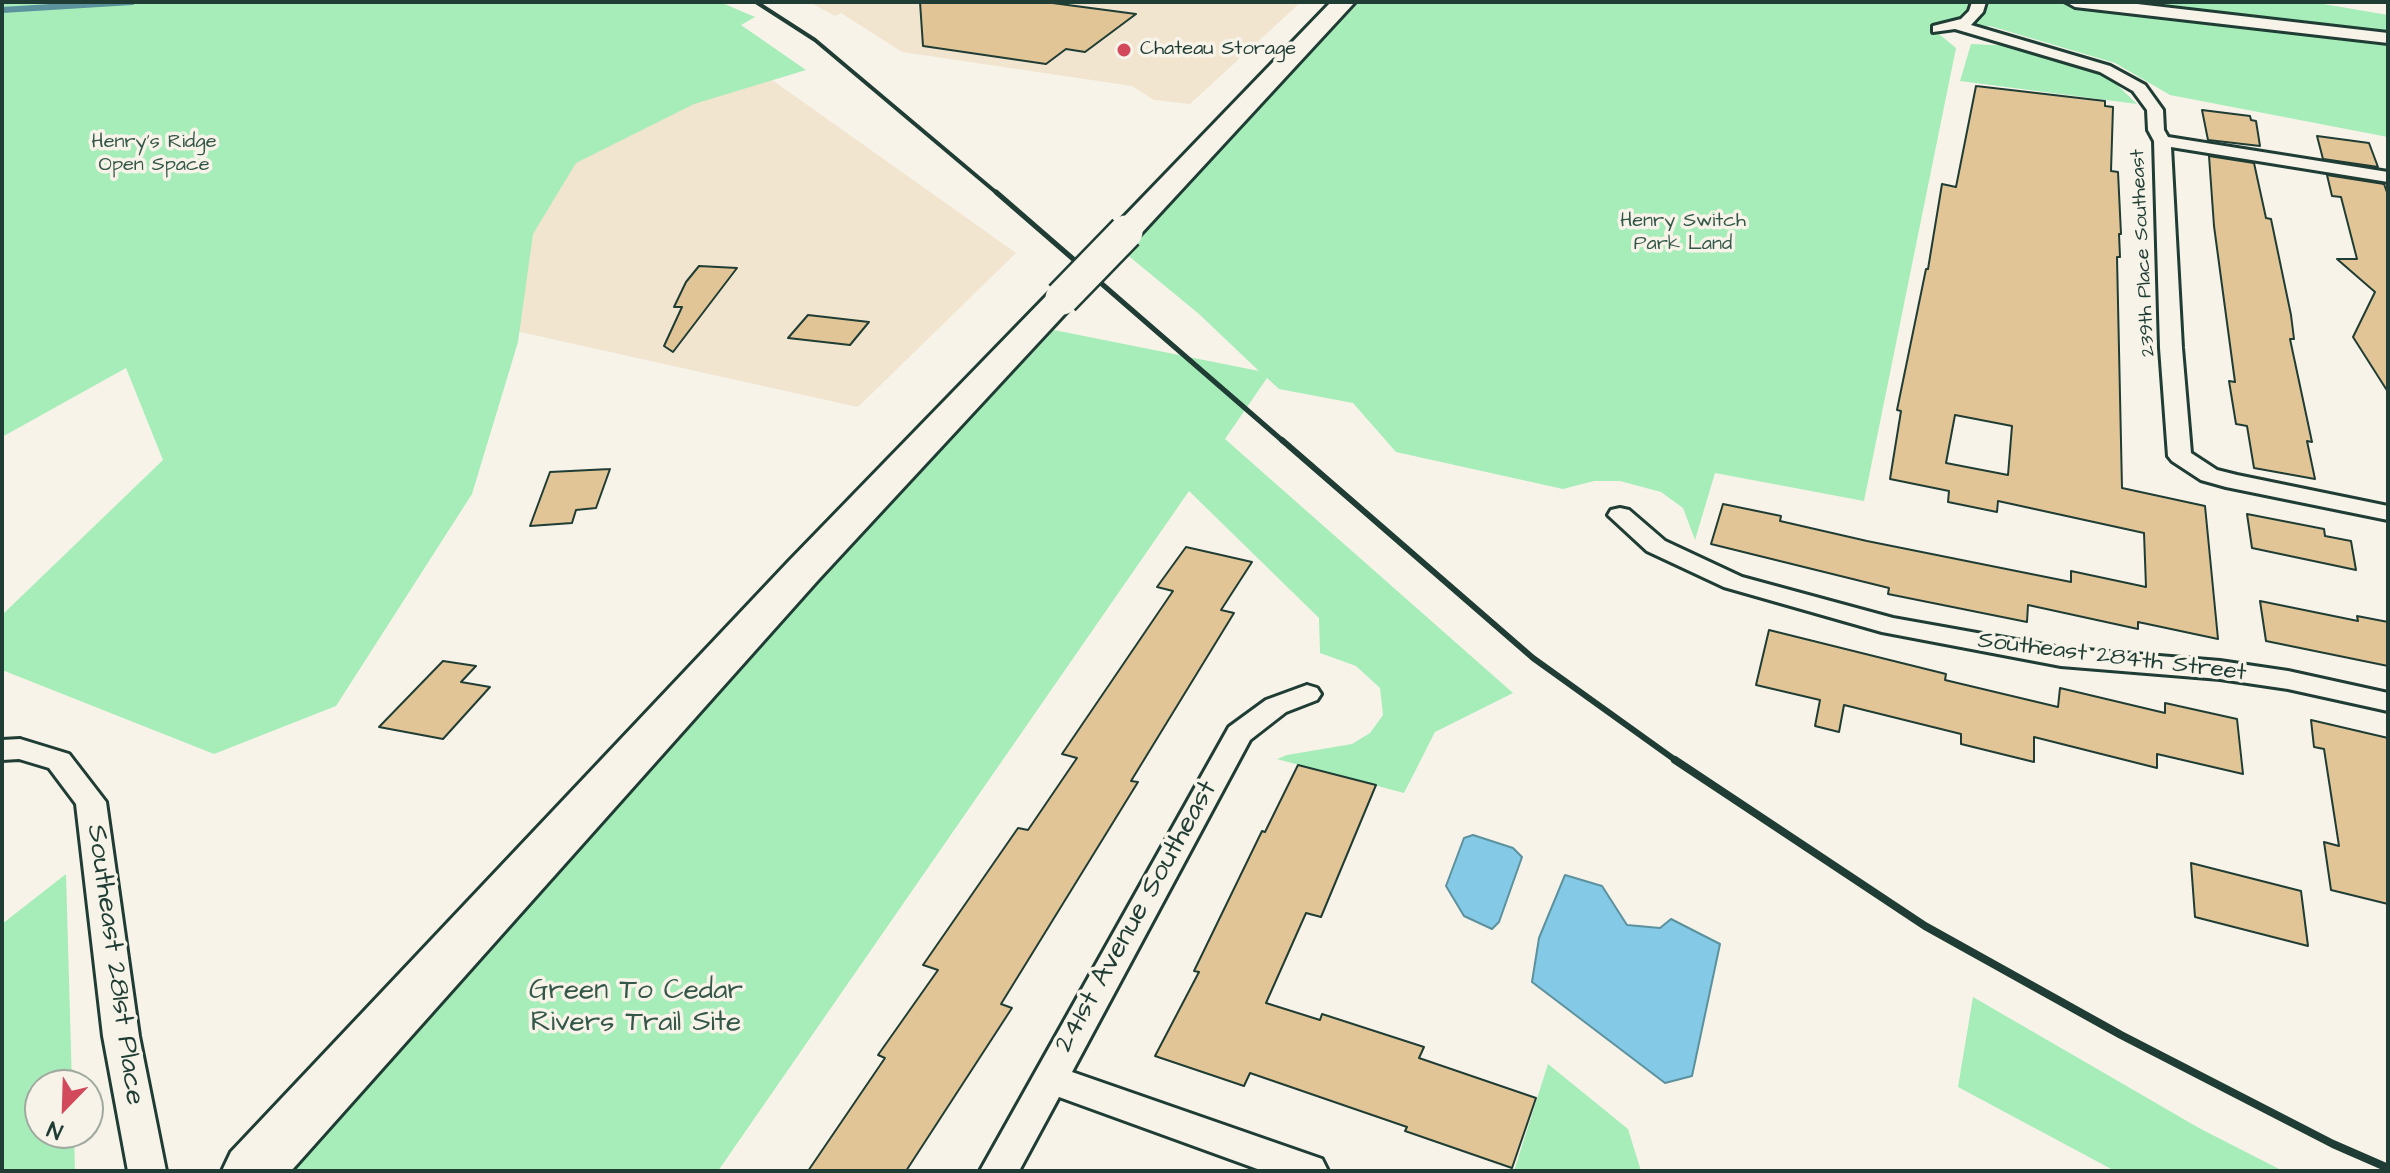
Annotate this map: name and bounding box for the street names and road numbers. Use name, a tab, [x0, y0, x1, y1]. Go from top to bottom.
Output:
street label: 239th Place Southeast	[2127, 149, 2161, 357]
street label: Southeast 284th Street	[1976, 627, 2248, 689]
street label: 241st Avenue Southeast	[1048, 775, 1226, 1059]
street label: Southeast 281st Place	[78, 823, 150, 1107]

